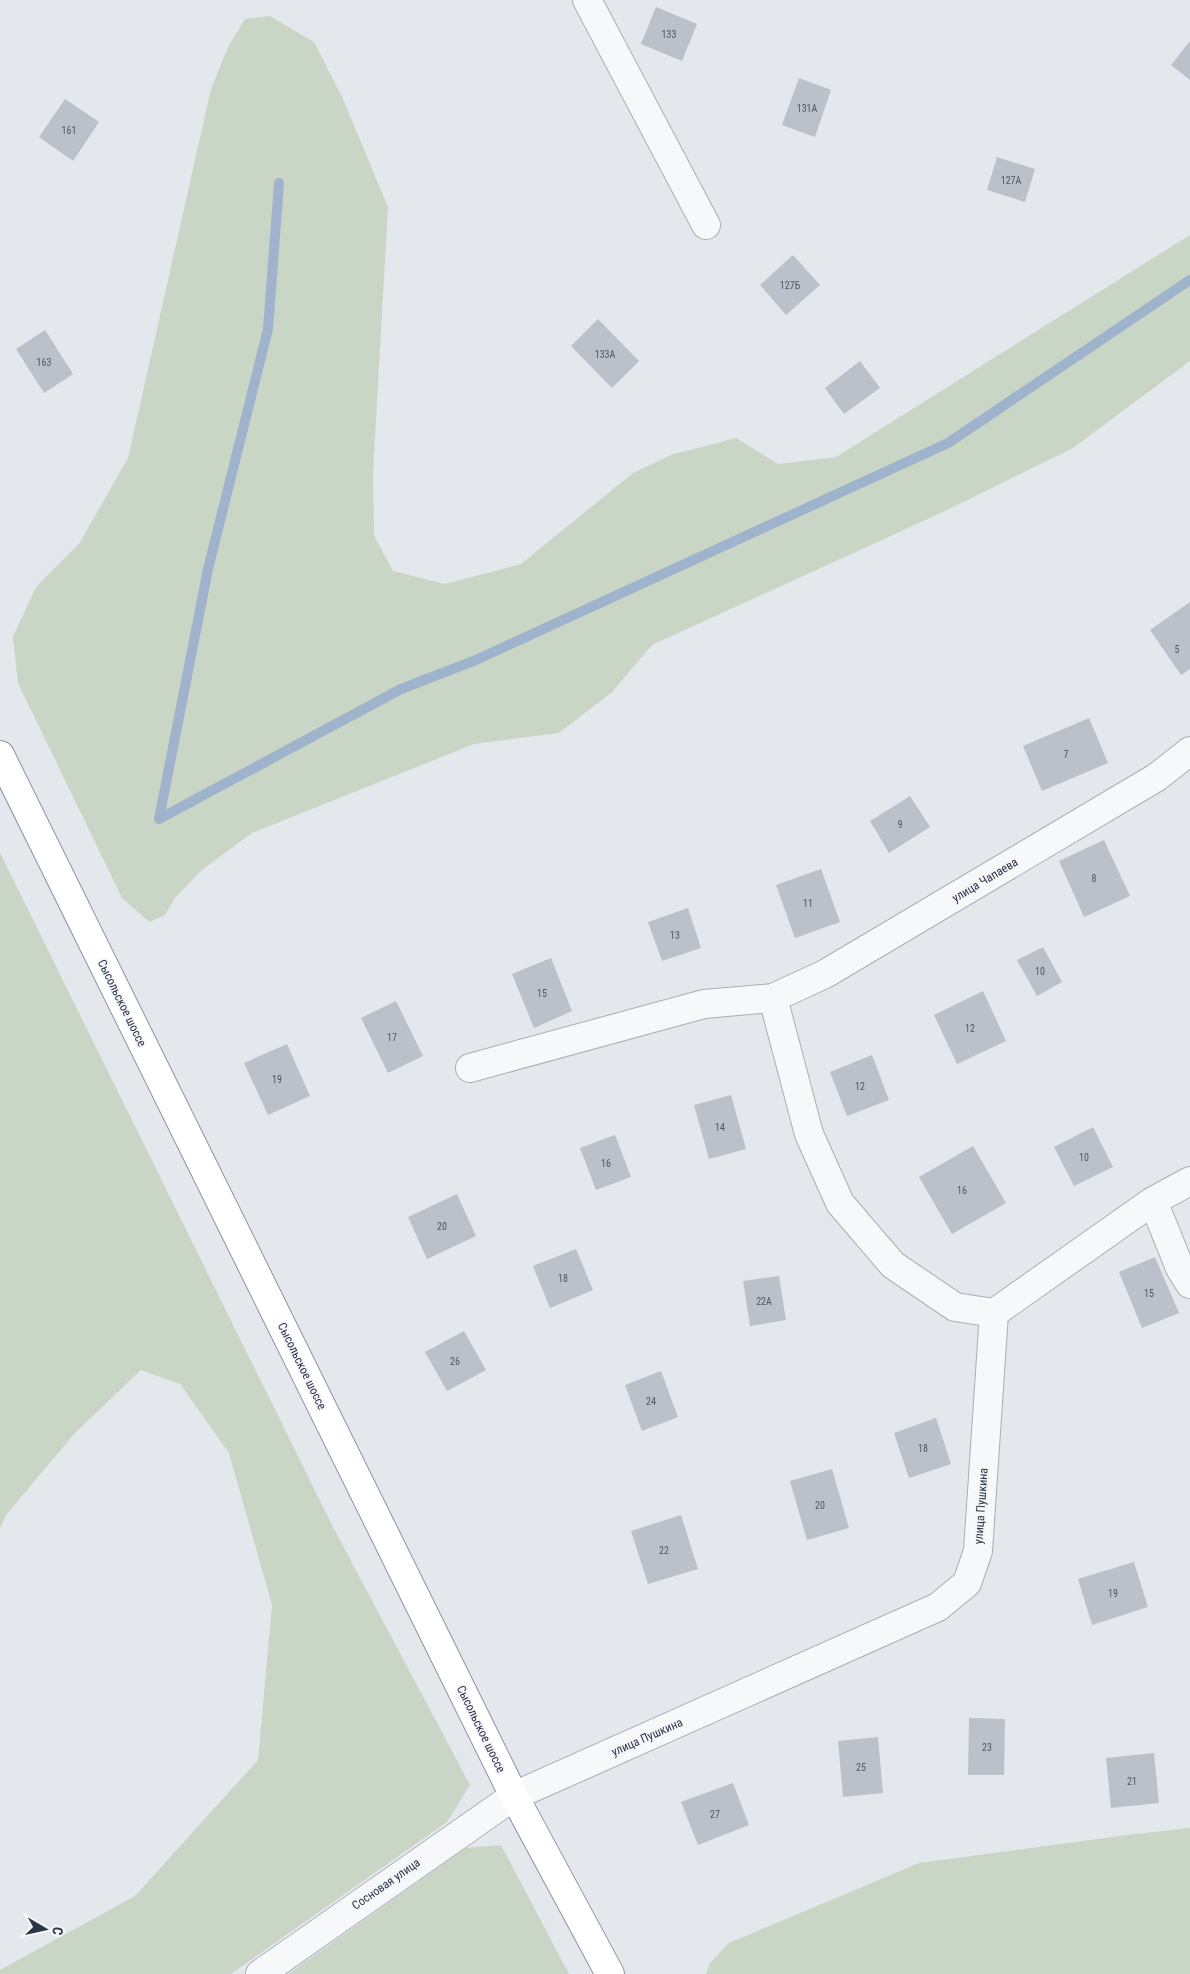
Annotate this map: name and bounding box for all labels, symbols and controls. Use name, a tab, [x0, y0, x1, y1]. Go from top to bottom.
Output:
house number: 133	[662, 29, 676, 40]
house number: 131А	[797, 103, 818, 114]
house number: 161	[62, 125, 76, 136]
house number: 127А	[1001, 175, 1022, 186]
house number: 127Б	[780, 280, 801, 291]
house number: 133А	[595, 349, 616, 360]
house number: 163	[37, 357, 51, 368]
house number: 5	[1175, 644, 1180, 655]
house number: 7	[1064, 749, 1069, 760]
house number: 9	[898, 819, 903, 830]
street label: улица Чапаева	[950, 855, 1021, 905]
house number: 8	[1092, 873, 1097, 884]
house number: 11	[803, 898, 813, 909]
house number: 13	[670, 930, 680, 941]
street label: Сысольское шоссе	[95, 957, 149, 1049]
house number: 10	[1035, 966, 1045, 977]
house number: 15	[537, 988, 547, 999]
house number: 12	[965, 1023, 975, 1034]
house number: 17	[387, 1032, 397, 1043]
house number: 19	[272, 1074, 282, 1085]
house number: 12	[855, 1081, 865, 1092]
house number: 14	[715, 1122, 725, 1133]
house number: 10	[1079, 1152, 1089, 1163]
house number: 16	[601, 1158, 611, 1169]
house number: 16	[957, 1185, 967, 1196]
house number: 20	[437, 1221, 447, 1232]
house number: 18	[558, 1273, 568, 1284]
house number: 15	[1144, 1288, 1154, 1299]
house number: 22А	[756, 1296, 772, 1307]
street label: Сысольское шоссе	[275, 1320, 329, 1412]
house number: 26	[450, 1356, 460, 1367]
house number: 24	[646, 1396, 656, 1407]
house number: 18	[918, 1443, 928, 1454]
street label: улица Пушкина	[971, 1467, 991, 1545]
house number: 20	[815, 1500, 825, 1511]
house number: 22	[659, 1545, 669, 1556]
house number: 19	[1108, 1588, 1118, 1599]
street label: Сысольское шоссе	[454, 1683, 508, 1775]
street label: улица Пушкина	[609, 1715, 685, 1759]
house number: 23	[982, 1742, 992, 1753]
house number: 25	[856, 1762, 866, 1773]
house number: 21	[1127, 1776, 1137, 1787]
house number: 27	[710, 1809, 720, 1820]
street label: Сосновая улица	[349, 1855, 423, 1913]
north arrow	[20, 1904, 70, 1954]
text: С	[49, 1926, 66, 1936]

